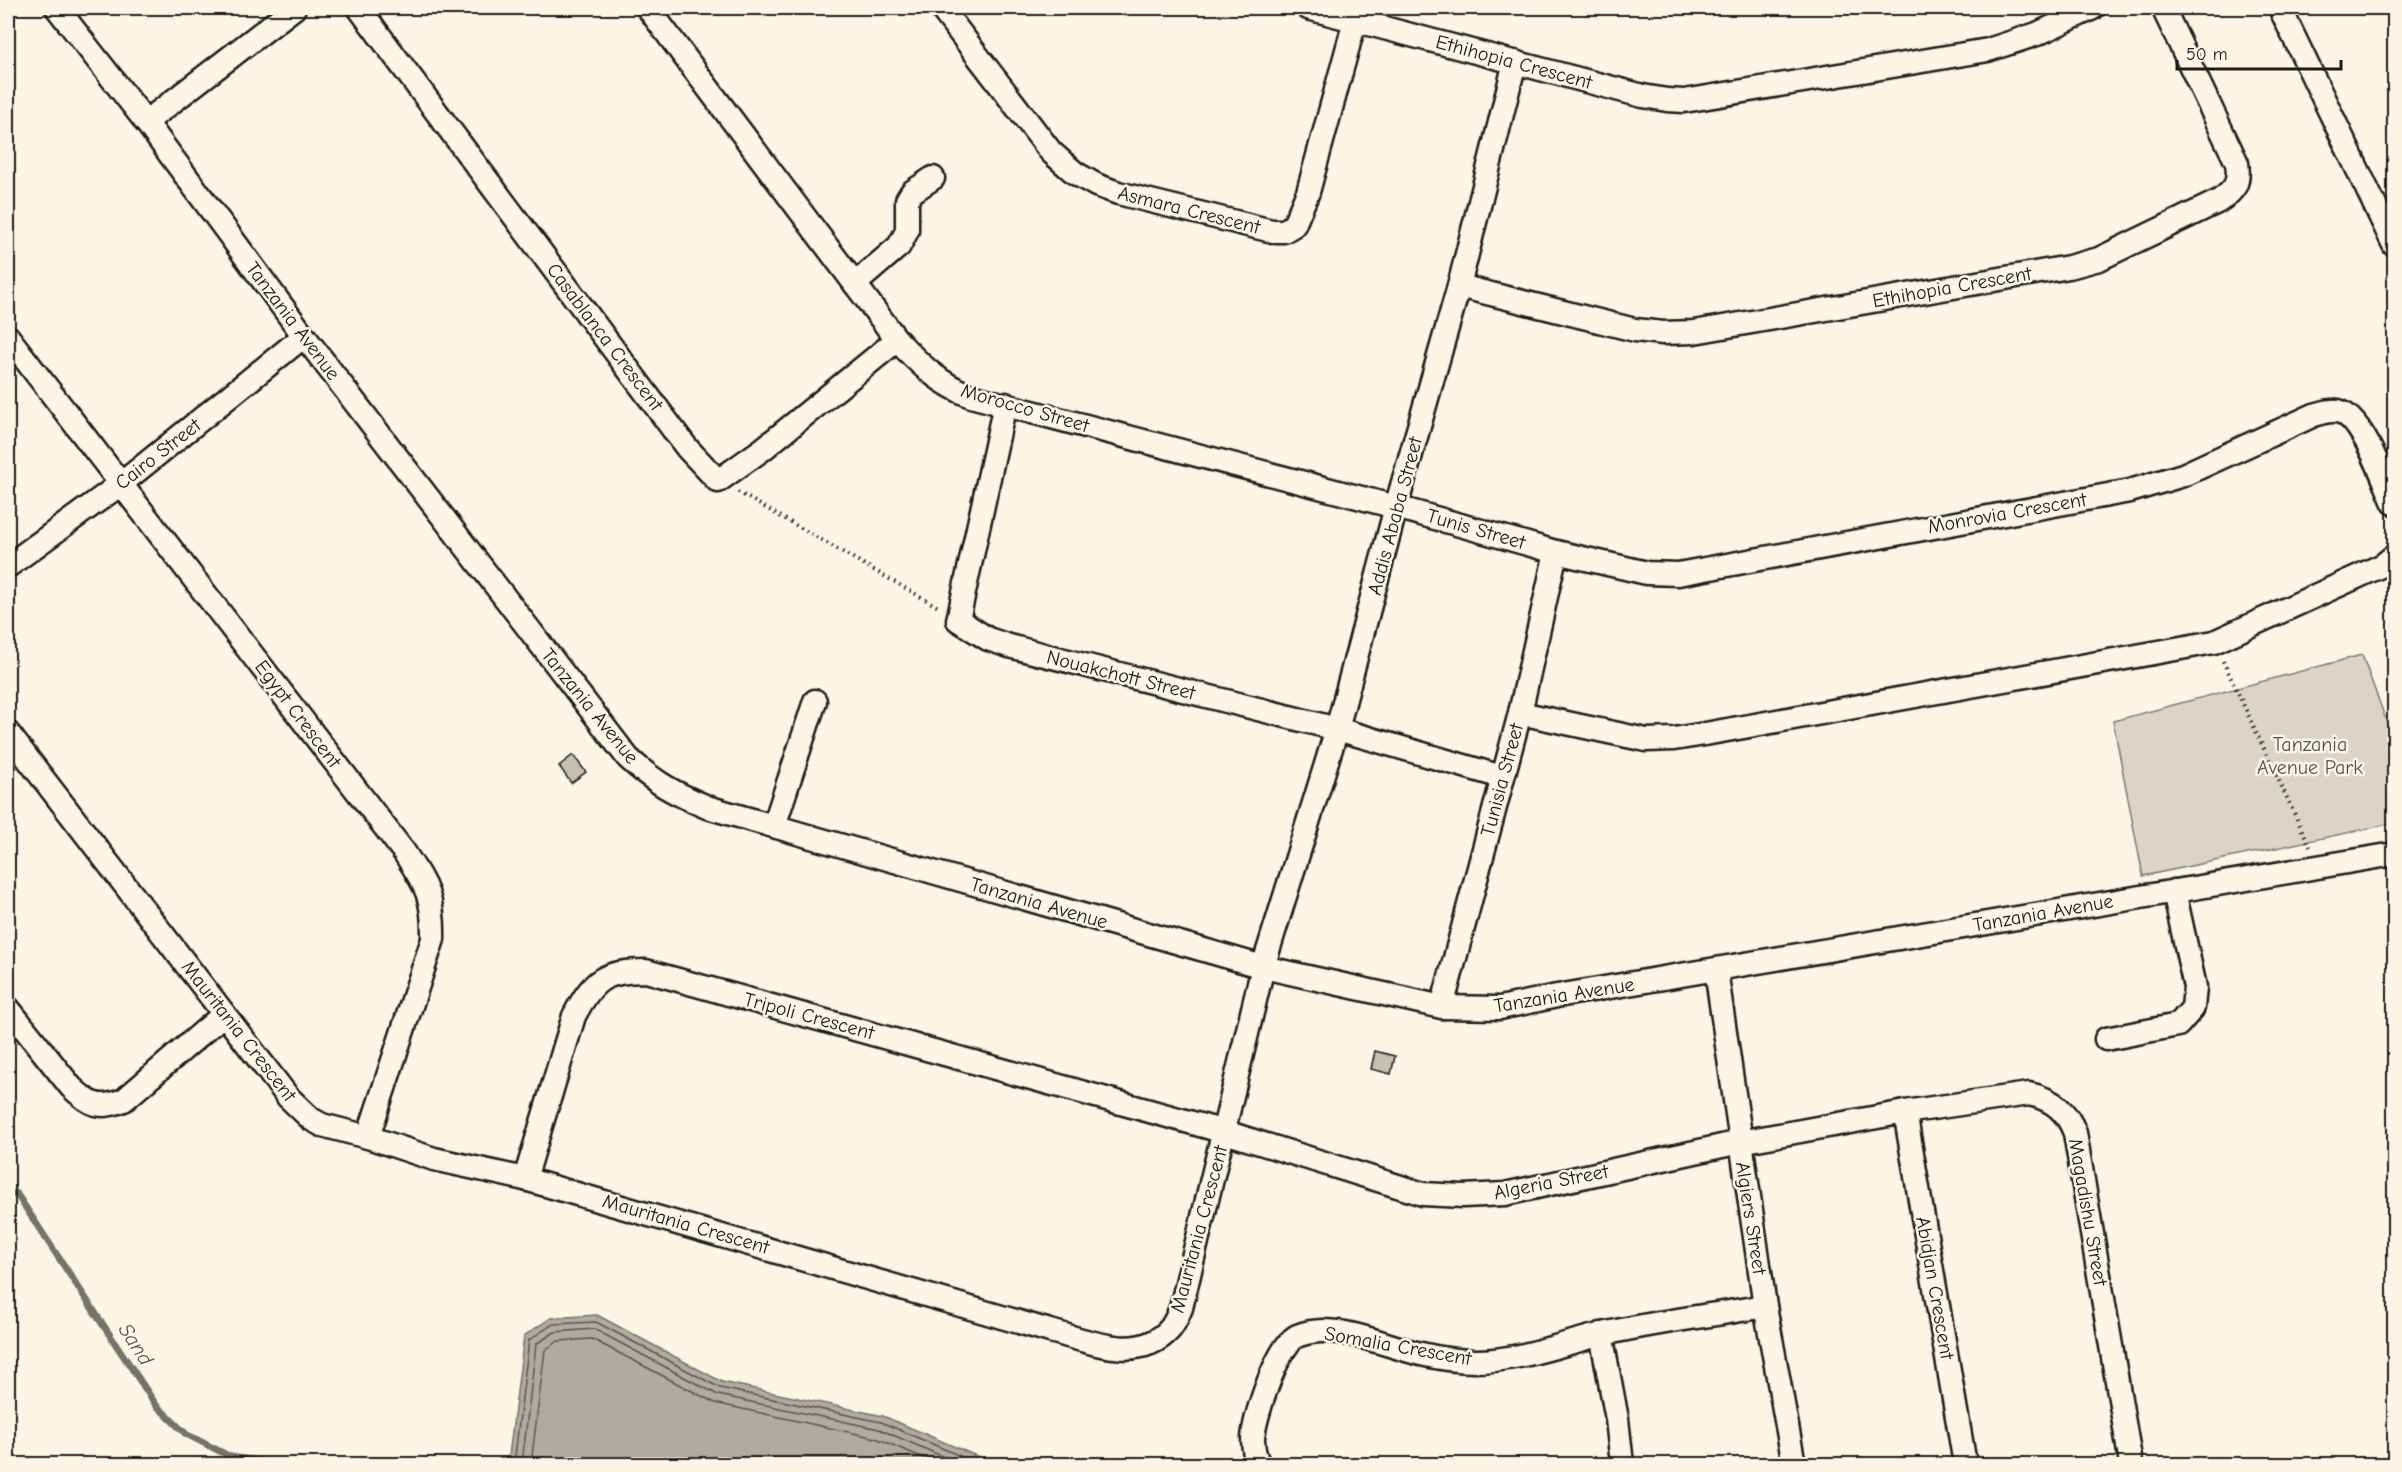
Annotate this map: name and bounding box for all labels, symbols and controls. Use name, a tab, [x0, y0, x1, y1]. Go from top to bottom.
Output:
street label: Ethihopia Crescent	[1433, 30, 1596, 94]
scale bar	[2177, 33, 2340, 71]
text: 50 m	[2186, 44, 2228, 65]
street label: Asmara Crescent	[1115, 181, 1264, 239]
street label: Tanzania Avenue	[241, 257, 345, 385]
street label: Casablanca Crescent	[542, 259, 669, 416]
street label: Ethihopia Crescent	[1871, 261, 2035, 312]
street label: Morocco Street	[958, 379, 1093, 438]
street label: Cairo Street	[111, 413, 206, 494]
street label: Addis Ababa Street	[1363, 433, 1428, 598]
street label: Monrovia Crescent	[1926, 487, 2089, 538]
street label: Tunis Street	[1424, 504, 1529, 554]
street label: Tanzania Avenue	[536, 644, 644, 768]
street label: Nouakchott Street	[1044, 645, 1199, 705]
street label: Egypt Crescent	[250, 656, 347, 773]
street label: Tunisia Street	[1476, 720, 1528, 839]
park label: Tanzania Avenue Park	[2257, 733, 2363, 779]
street label: Tanzania Avenue	[968, 872, 1110, 934]
street label: Tanzania Avenue	[1971, 889, 2115, 937]
street label: Mauritania Crescent	[177, 956, 302, 1107]
street label: Tanzania Avenue	[1492, 973, 1636, 1017]
street label: Tripoli Crescent	[741, 988, 878, 1045]
street label: Magadishu Street	[2064, 1137, 2112, 1289]
street label: Mauritania Crescent	[1166, 1142, 1233, 1315]
street label: Algeria Street	[1492, 1159, 1611, 1204]
street label: Algiers Street	[1731, 1160, 1771, 1277]
street label: Mauritania Crescent	[600, 1189, 773, 1259]
street label: Abidjan Crescent	[1911, 1215, 1959, 1363]
water label: Sand	[114, 1319, 159, 1370]
street label: Somalia Crescent	[1323, 1322, 1475, 1370]

